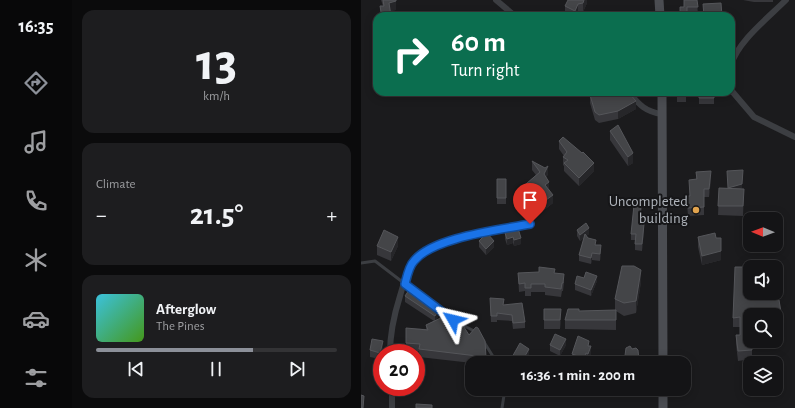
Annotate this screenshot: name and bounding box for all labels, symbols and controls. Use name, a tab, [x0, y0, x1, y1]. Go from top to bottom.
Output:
text: 16:35	[19, 18, 53, 36]
icon: right	[385, 28, 437, 80]
text: 60 m	[451, 29, 506, 57]
text: 13	[196, 37, 237, 89]
text: Turn right	[451, 62, 520, 80]
icon: directions	[22, 69, 50, 97]
text: km/h	[203, 90, 230, 103]
icon: music	[22, 128, 50, 156]
text: Climate	[96, 178, 135, 191]
pin	[513, 183, 547, 224]
icon: phone	[22, 187, 50, 215]
icon: arrive	[519, 189, 541, 211]
place label: Uncompleted building	[609, 194, 689, 226]
text: 21.5°	[190, 200, 243, 230]
text: −	[96, 204, 107, 226]
text: +	[326, 204, 337, 226]
marker: Uncompleted building	[691, 205, 701, 215]
north arrow	[743, 212, 783, 252]
map controls	[743, 212, 783, 396]
icon: climate	[22, 246, 50, 274]
button: sound	[743, 260, 783, 300]
position arrow	[432, 299, 474, 341]
text: Afterglow	[156, 302, 216, 317]
icon: car	[22, 305, 50, 333]
button: search	[743, 308, 783, 348]
text: The Pines	[156, 320, 205, 333]
speed limit sign: 20	[373, 344, 425, 396]
button: layers	[743, 356, 783, 396]
icon: previous	[125, 358, 147, 380]
icon: pause	[205, 358, 227, 380]
icon: next	[286, 358, 308, 380]
icon: filters	[22, 364, 50, 392]
text: 16:36 · 1 min · 200 m	[521, 368, 635, 383]

